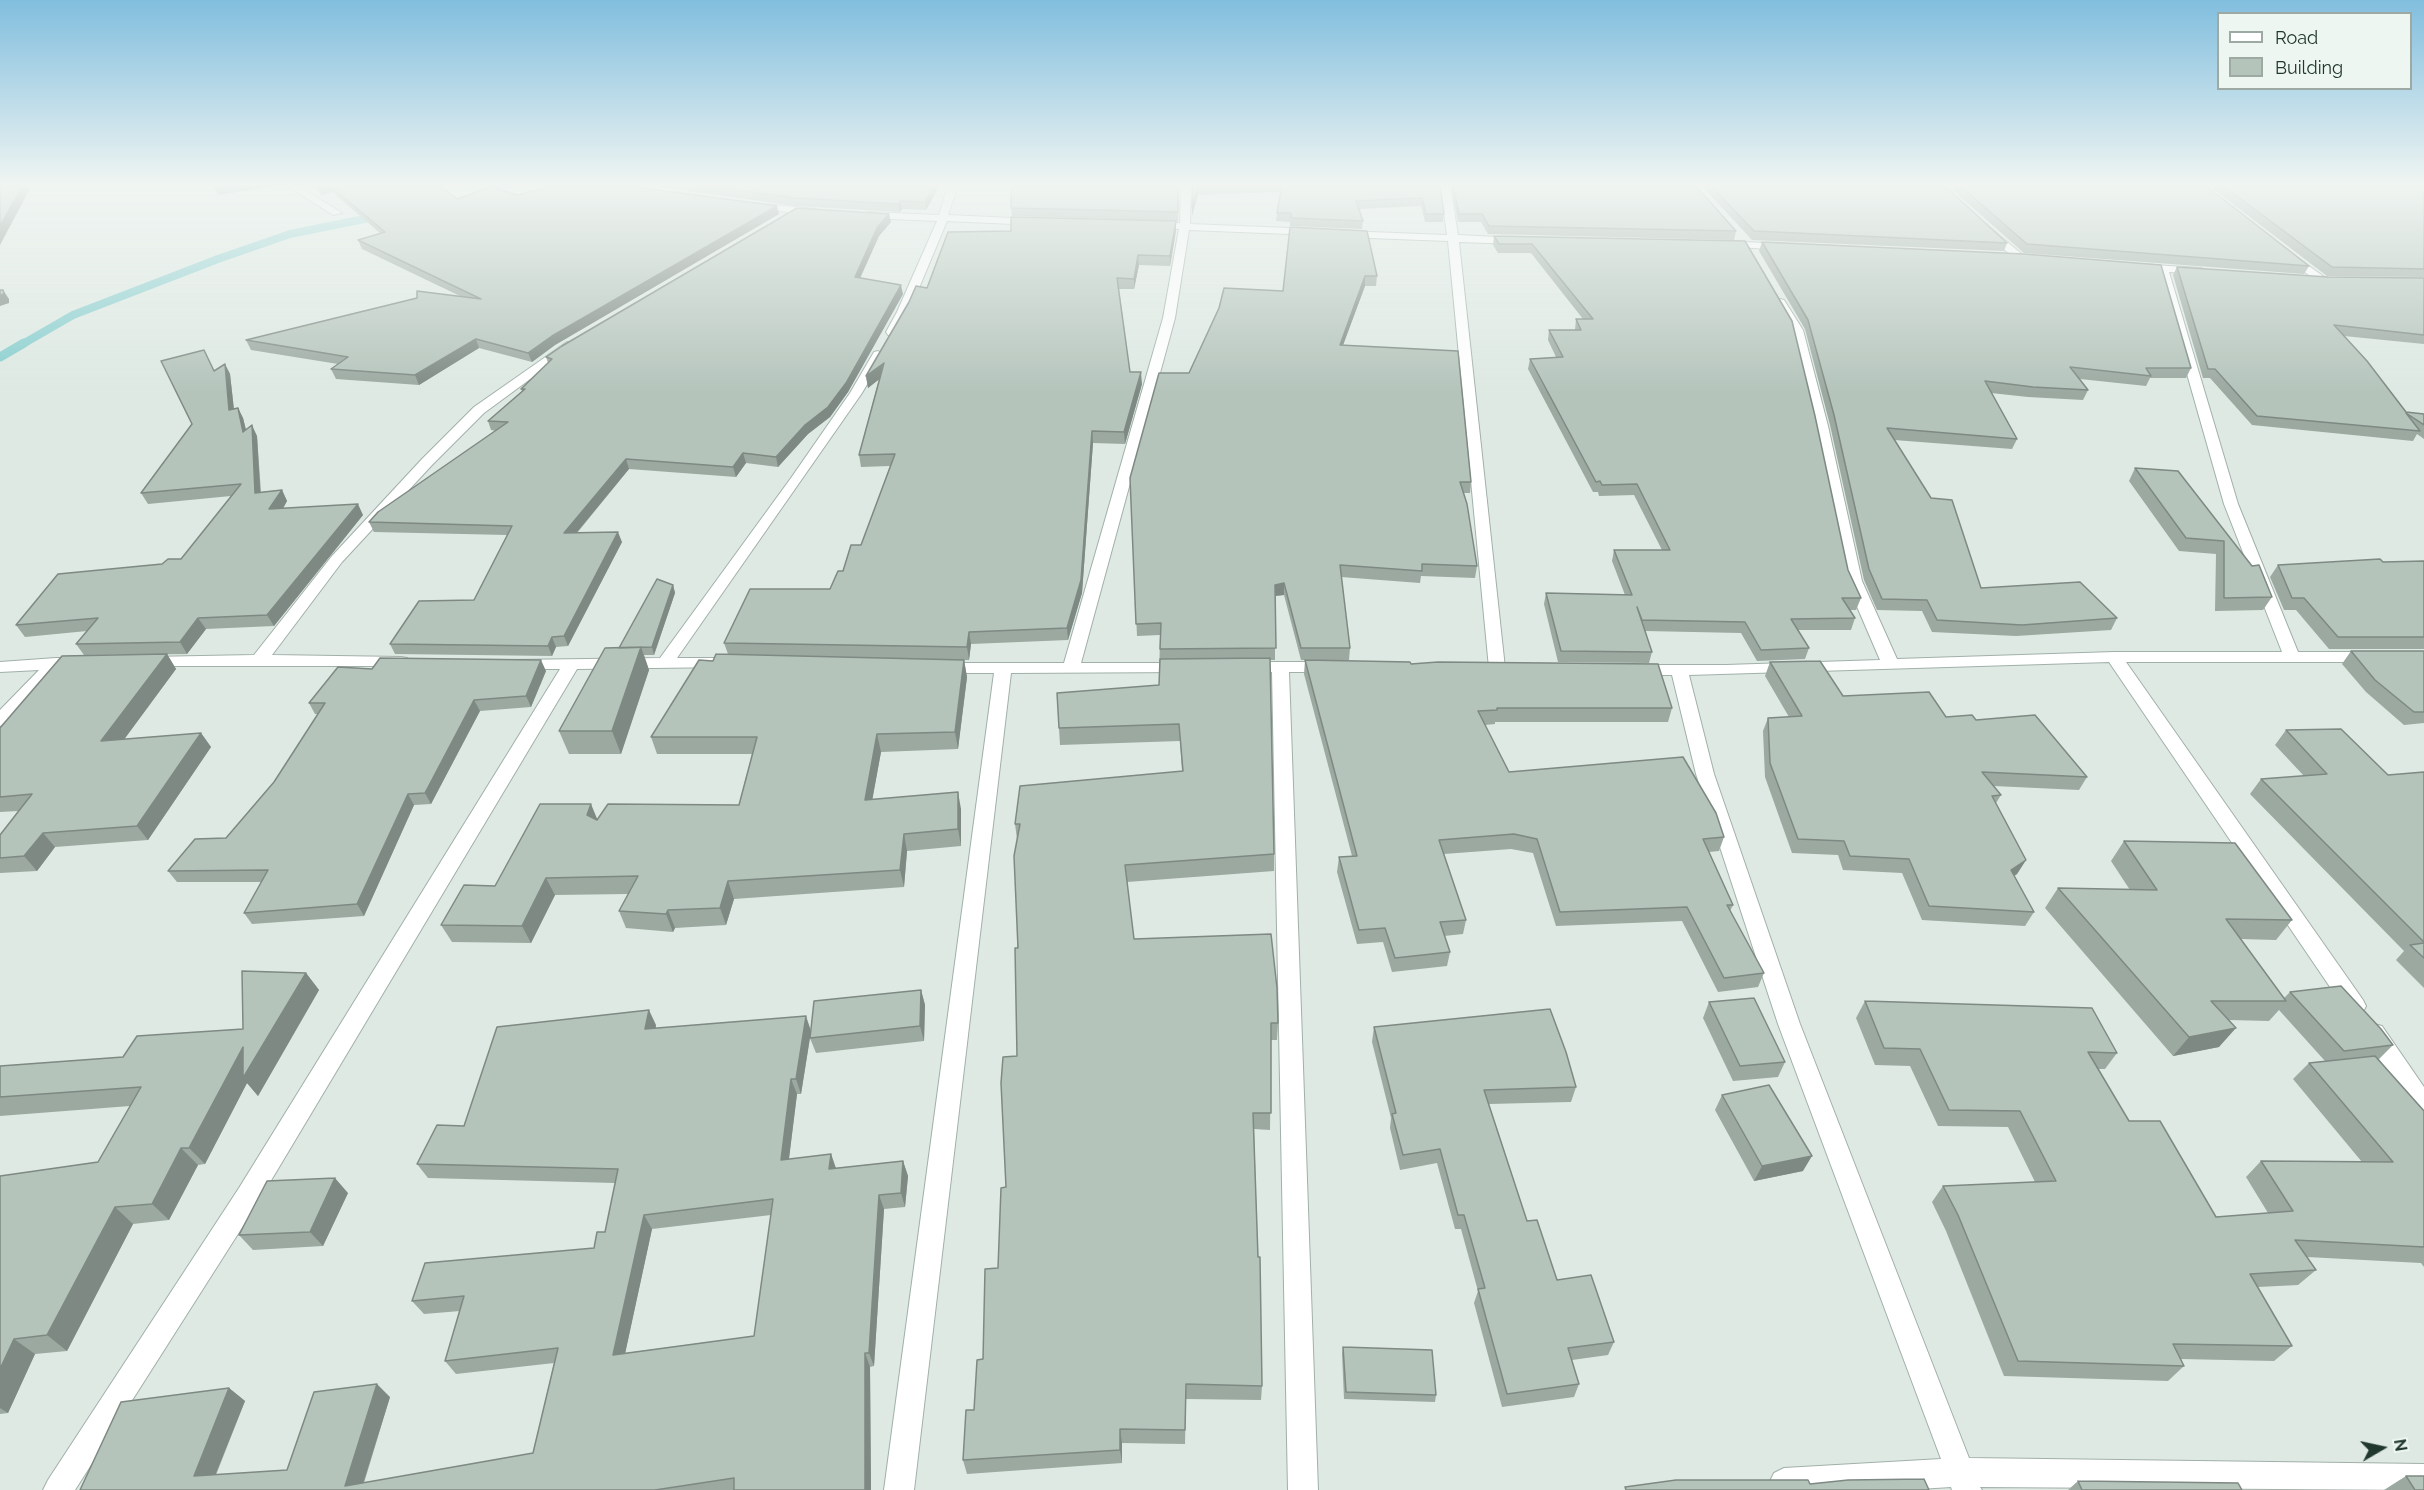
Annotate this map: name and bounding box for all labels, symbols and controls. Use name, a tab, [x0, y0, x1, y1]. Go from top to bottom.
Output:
legend	[2217, 12, 2412, 90]
text: Road	[2275, 27, 2318, 48]
text: Building	[2275, 57, 2343, 78]
north arrow	[2352, 1418, 2412, 1478]
text: N	[2390, 1438, 2411, 1453]

